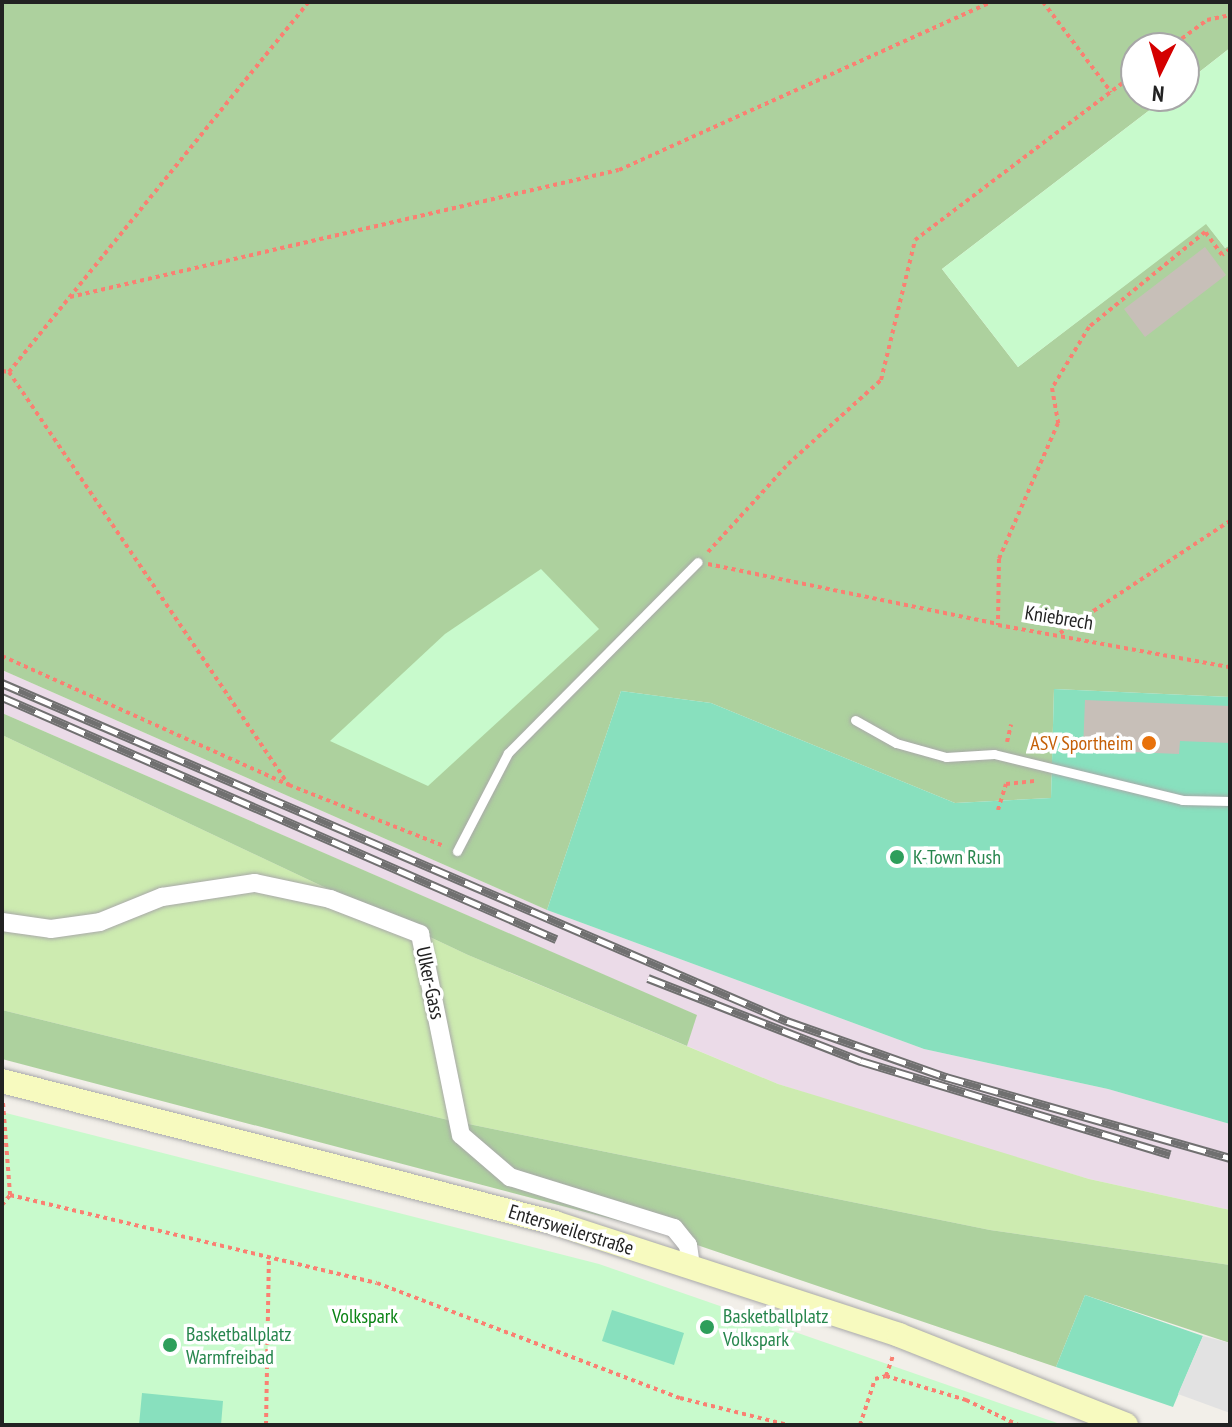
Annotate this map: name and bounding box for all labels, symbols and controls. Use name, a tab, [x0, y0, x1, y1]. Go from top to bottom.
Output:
north arrow	[1120, 32, 1200, 112]
text: N	[1151, 79, 1165, 108]
street label: Kniebrech	[1023, 601, 1095, 635]
place label: ASV Sportheim	[1030, 731, 1133, 755]
marker: ASV Sportheim	[1140, 734, 1158, 752]
place label: K-Town Rush	[913, 845, 1001, 869]
marker: K-Town Rush	[888, 848, 906, 866]
street label: Ulker-Gass	[411, 945, 449, 1021]
street label: Entersweilerstraße	[506, 1200, 636, 1260]
park label: Volkspark	[332, 1304, 398, 1328]
place label: Basketballplatz Volkspark	[723, 1304, 829, 1351]
marker: Basketballplatz Volkspark	[698, 1318, 716, 1336]
place label: Basketballplatz Warmfreibad	[186, 1322, 292, 1369]
marker: Basketballplatz Warmfreibad	[161, 1336, 179, 1354]

